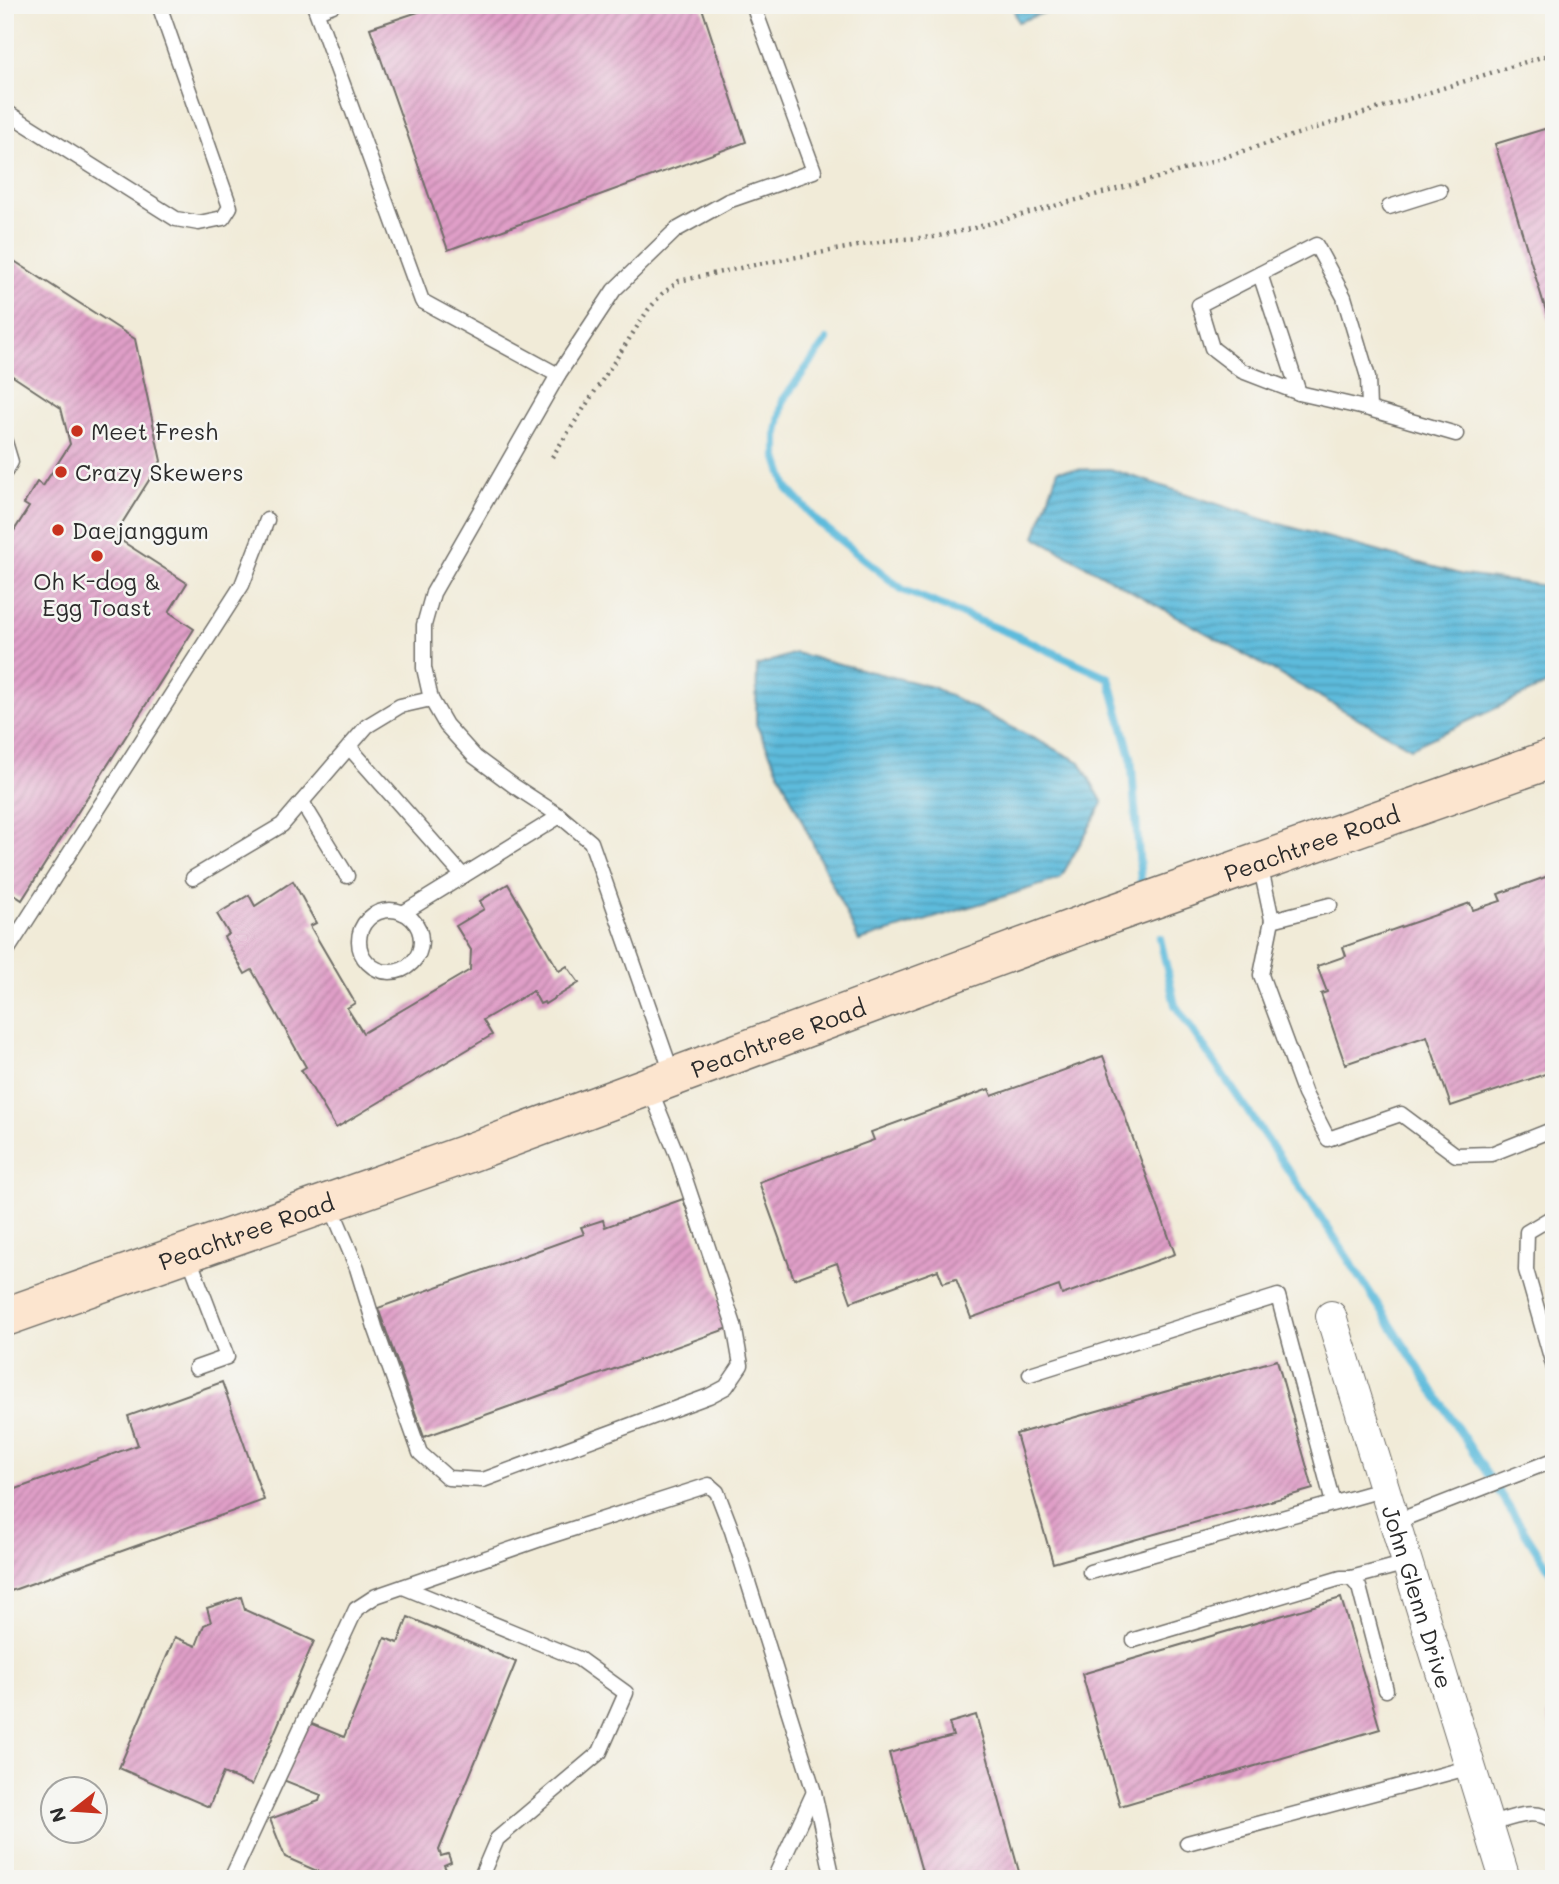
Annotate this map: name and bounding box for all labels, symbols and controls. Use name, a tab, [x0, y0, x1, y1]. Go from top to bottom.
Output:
place label: Meet Fresh	[91, 416, 218, 446]
marker: Meet Fresh	[69, 423, 85, 439]
place label: Crazy Skewers	[75, 457, 244, 487]
marker: Crazy Skewers	[53, 464, 69, 480]
place label: Daejanggum	[72, 515, 209, 545]
marker: Daejanggum	[50, 522, 66, 538]
marker: Oh K-dog & Egg Toast	[89, 548, 105, 564]
place label: Oh K-dog & Egg Toast	[33, 566, 161, 622]
street label: Peachtree Road	[1220, 799, 1404, 888]
street label: Peachtree Road	[687, 992, 870, 1084]
street label: Peachtree Road	[155, 1187, 338, 1276]
street label: John Glenn Drive	[1375, 1502, 1460, 1692]
north arrow	[38, 1776, 108, 1846]
text: N	[43, 1805, 71, 1826]

